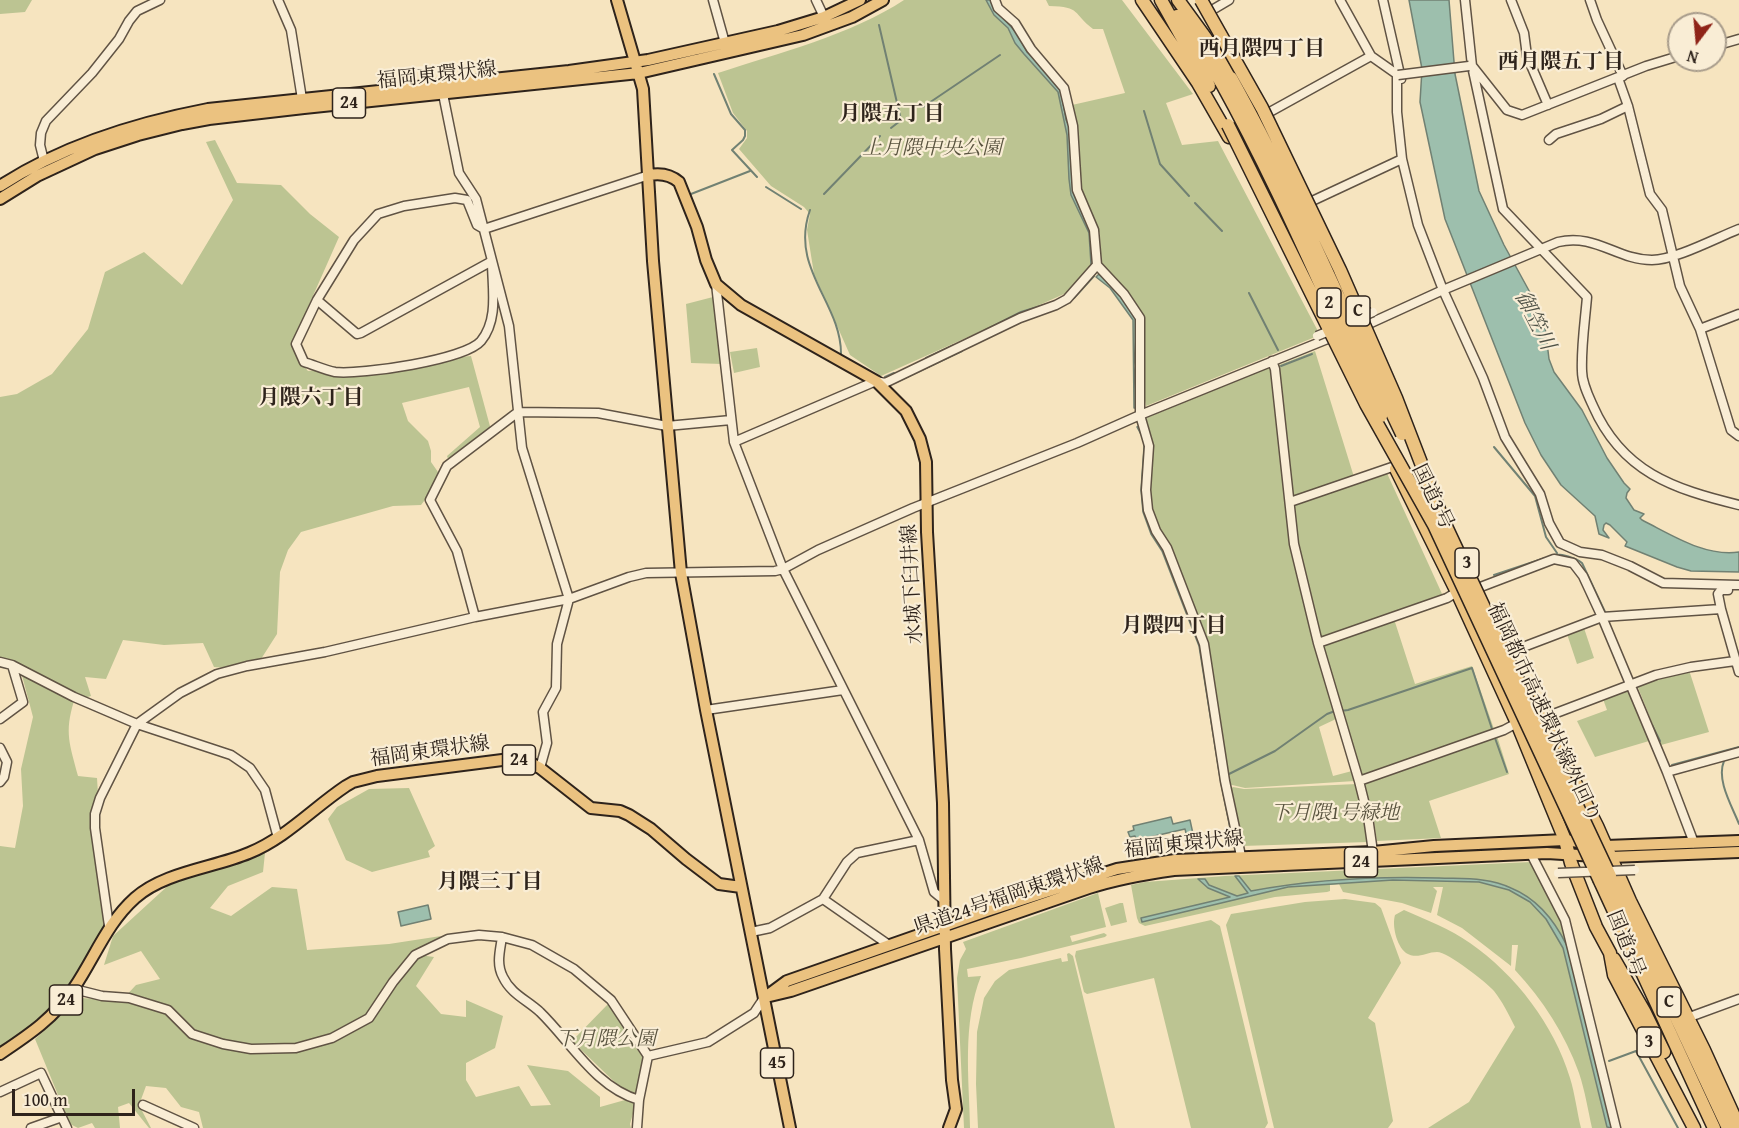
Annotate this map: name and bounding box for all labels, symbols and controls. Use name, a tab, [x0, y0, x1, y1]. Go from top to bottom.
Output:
north arrow	[1667, 12, 1727, 72]
district label: 西月隈四丁目	[1199, 37, 1325, 63]
text: N	[1684, 44, 1701, 70]
district label: 西月隈五丁目	[1498, 50, 1624, 76]
street label: 福岡東環状線	[376, 58, 498, 94]
road number: 24	[332, 88, 366, 118]
district label: 月隈五丁目	[840, 102, 944, 128]
park label: 上月隈中央公園	[862, 137, 1002, 161]
water label: 御笠川	[1508, 287, 1560, 355]
road number: 2	[1317, 288, 1341, 318]
road number: C	[1346, 296, 1370, 326]
district label: 月隈六丁目	[259, 386, 363, 412]
street label: 国道3号	[1406, 460, 1458, 534]
street label: 水城下臼井線	[898, 523, 928, 645]
road number: 3	[1455, 548, 1479, 578]
street label: 福岡都市高速環状線外回り	[1481, 599, 1605, 827]
district label: 月隈四丁目	[1122, 614, 1226, 640]
street label: 福岡東環状線	[369, 732, 491, 772]
road number: 24	[502, 745, 536, 775]
park label: 下月隈1号緑地	[1271, 802, 1399, 826]
street label: 福岡東環状線	[1123, 827, 1245, 863]
road number: 24	[1344, 847, 1378, 877]
street label: 県道24号福岡東環状線	[911, 853, 1107, 941]
district label: 月隈三丁目	[438, 870, 542, 896]
street label: 国道3号	[1601, 907, 1649, 981]
road number: 24	[50, 985, 82, 1015]
road number: C	[1657, 987, 1681, 1017]
road number: 3	[1637, 1027, 1661, 1057]
park label: 下月隈公園	[556, 1028, 656, 1052]
road number: 45	[760, 1048, 794, 1078]
scale bar	[15, 1077, 138, 1115]
text: 100 m	[23, 1086, 68, 1113]

